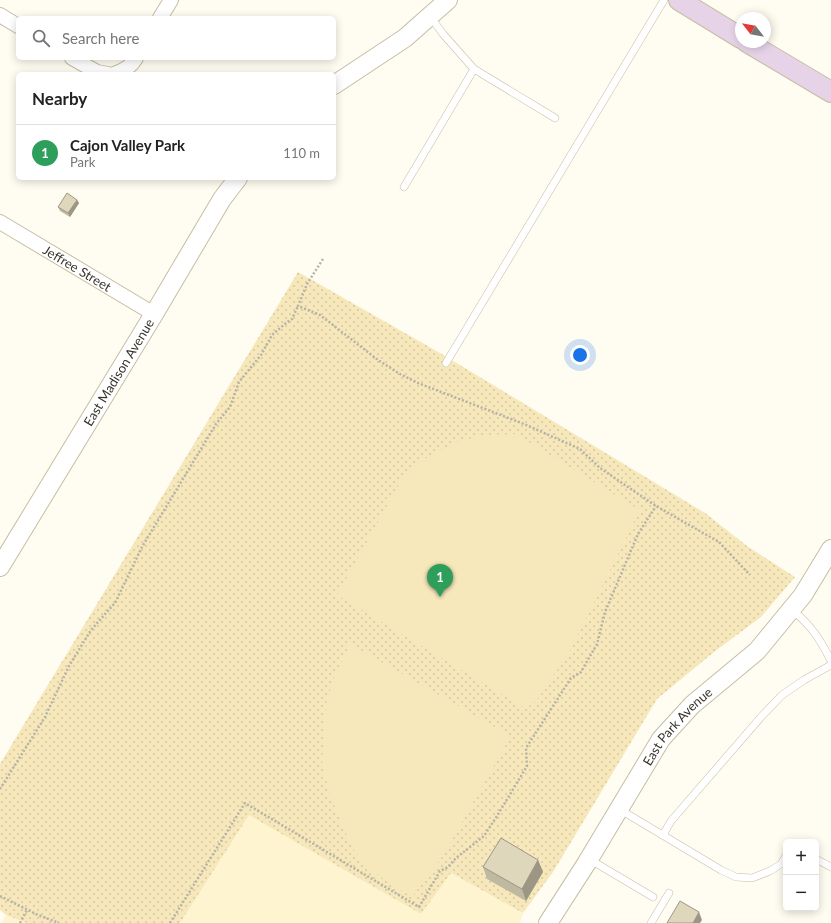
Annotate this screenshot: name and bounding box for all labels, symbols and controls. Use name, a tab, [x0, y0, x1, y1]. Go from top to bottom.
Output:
north arrow	[735, 12, 771, 48]
search box	[16, 16, 336, 60]
icon: search	[30, 27, 52, 49]
text: Search here	[62, 29, 139, 47]
text: Nearby	[32, 88, 87, 109]
text: Cajon Valley Park	[70, 136, 185, 154]
text: 1	[41, 145, 49, 161]
text: 110 m	[283, 145, 320, 161]
text: Park	[70, 154, 95, 170]
street label: Jeffree Street	[40, 242, 115, 295]
street label: East Madison Avenue	[80, 316, 157, 429]
your location	[570, 345, 590, 365]
pin: 1	[427, 564, 453, 597]
street label: East Park Avenue	[639, 684, 715, 768]
map controls	[783, 839, 819, 911]
button: +	[783, 839, 819, 875]
button: −	[783, 875, 819, 911]

